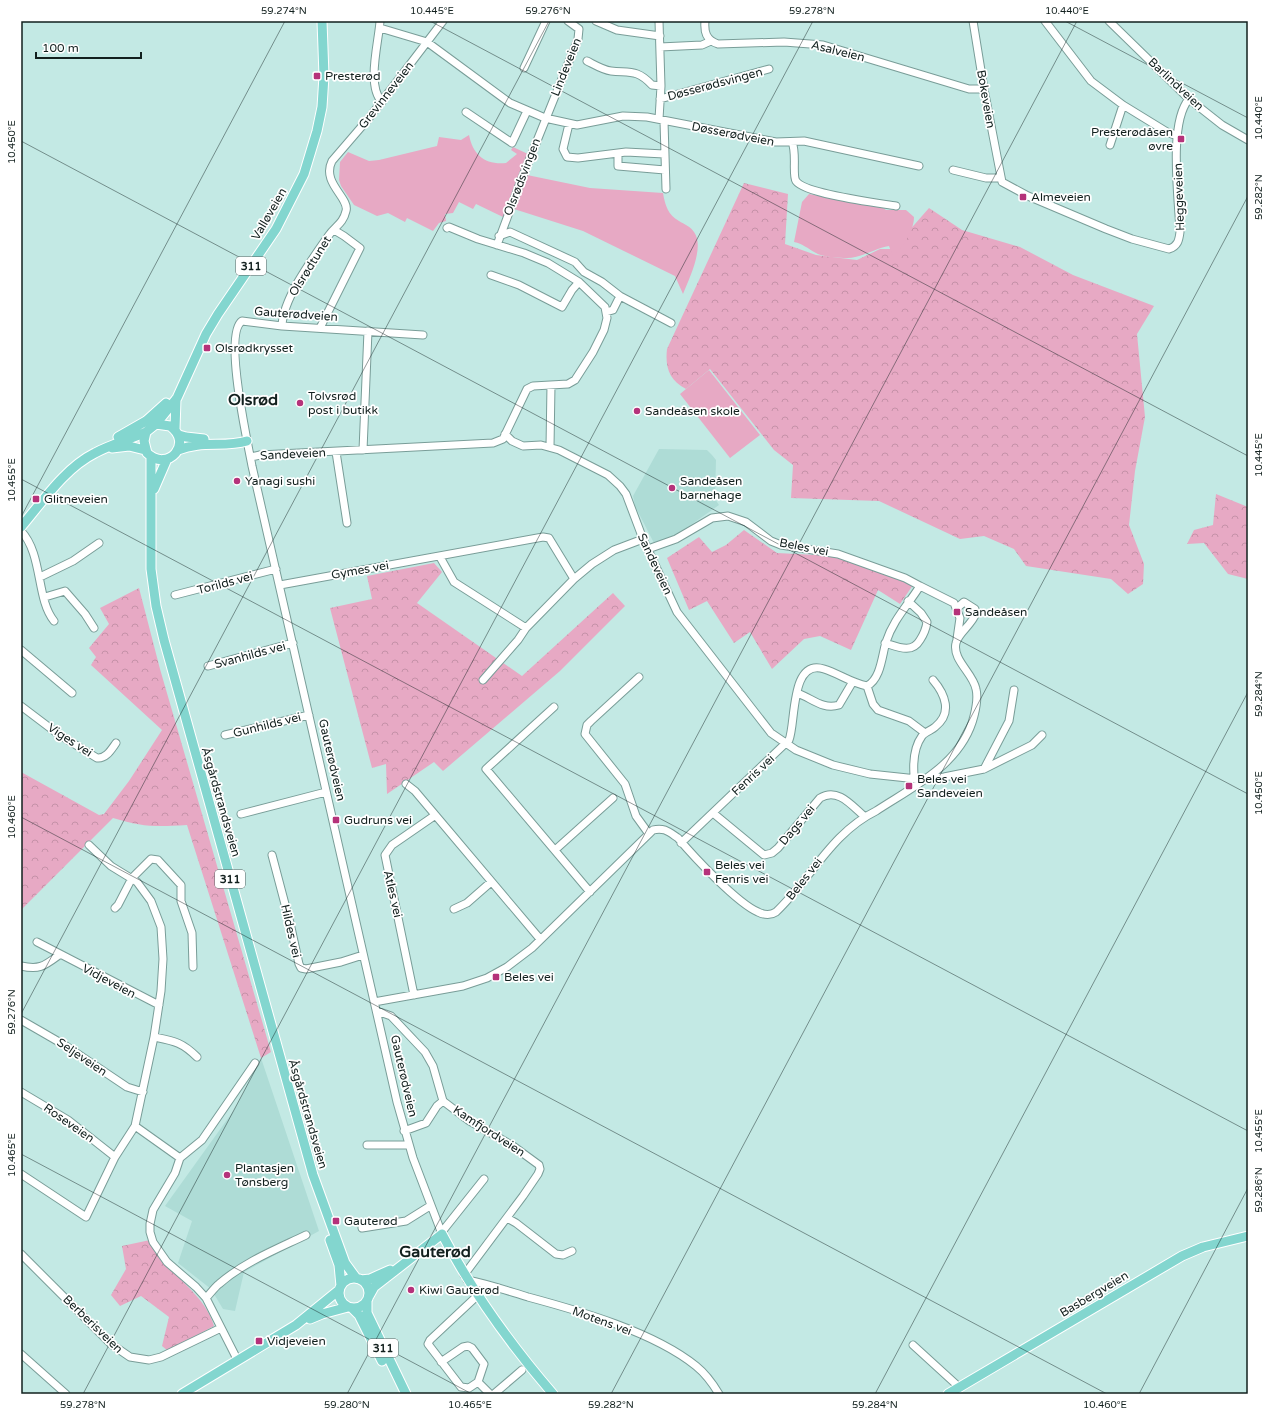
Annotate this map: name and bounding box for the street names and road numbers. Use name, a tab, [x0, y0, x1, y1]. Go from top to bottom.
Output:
street label: Lindeveien	[548, 36, 584, 98]
street label: Asalveien	[810, 38, 866, 64]
street label: Barlindveien	[1145, 55, 1207, 113]
street label: Grevinneveien	[356, 59, 416, 131]
street label: Døsserødsvingen	[666, 65, 764, 103]
street label: Bokeveien	[974, 69, 998, 129]
street label: Døsserødveien	[691, 119, 775, 149]
street label: Olsrødsvingen	[501, 136, 543, 218]
street label: Heggeveien	[1171, 163, 1187, 231]
street label: Valløveien	[248, 185, 290, 243]
street label: Olsrødtunet	[286, 233, 334, 299]
road number: 311	[236, 257, 266, 275]
street label: Gauterødveien	[254, 304, 338, 324]
street label: Sandeveien	[260, 445, 326, 463]
street label: Sandeveien	[635, 531, 675, 597]
street label: Beles vei	[778, 535, 830, 559]
street label: Gymes vei	[330, 558, 390, 582]
street label: Torilds vei	[196, 569, 254, 597]
street label: Svanhilds vei	[213, 639, 287, 671]
street label: Gunhilds vei	[232, 710, 302, 740]
street label: Gauterødveien	[316, 718, 348, 802]
street label: Viges vei	[45, 720, 95, 760]
street label: Åsgårdstrandsveien	[199, 746, 243, 858]
street label: Fenris vei	[729, 752, 777, 798]
street label: Dags vei	[776, 802, 818, 848]
street label: Beles vei	[783, 855, 825, 903]
street label: Atles vei	[381, 869, 405, 919]
road number: 311	[215, 870, 245, 888]
street label: Hildes vei	[278, 903, 304, 959]
street label: Vidjeveien	[80, 961, 138, 1001]
street label: Gauterødveien	[388, 1034, 420, 1118]
street label: Seljeveien	[54, 1035, 110, 1079]
street label: Åsgårdstrandsveien	[286, 1058, 330, 1170]
street label: Roseveien	[41, 1100, 97, 1146]
street label: Kamfjordveien	[450, 1103, 528, 1159]
street label: Basbergveien	[1057, 1268, 1131, 1320]
street label: Berberisveien	[60, 1292, 126, 1356]
street label: Motens vei	[570, 1304, 634, 1338]
road number: 311	[368, 1339, 398, 1357]

